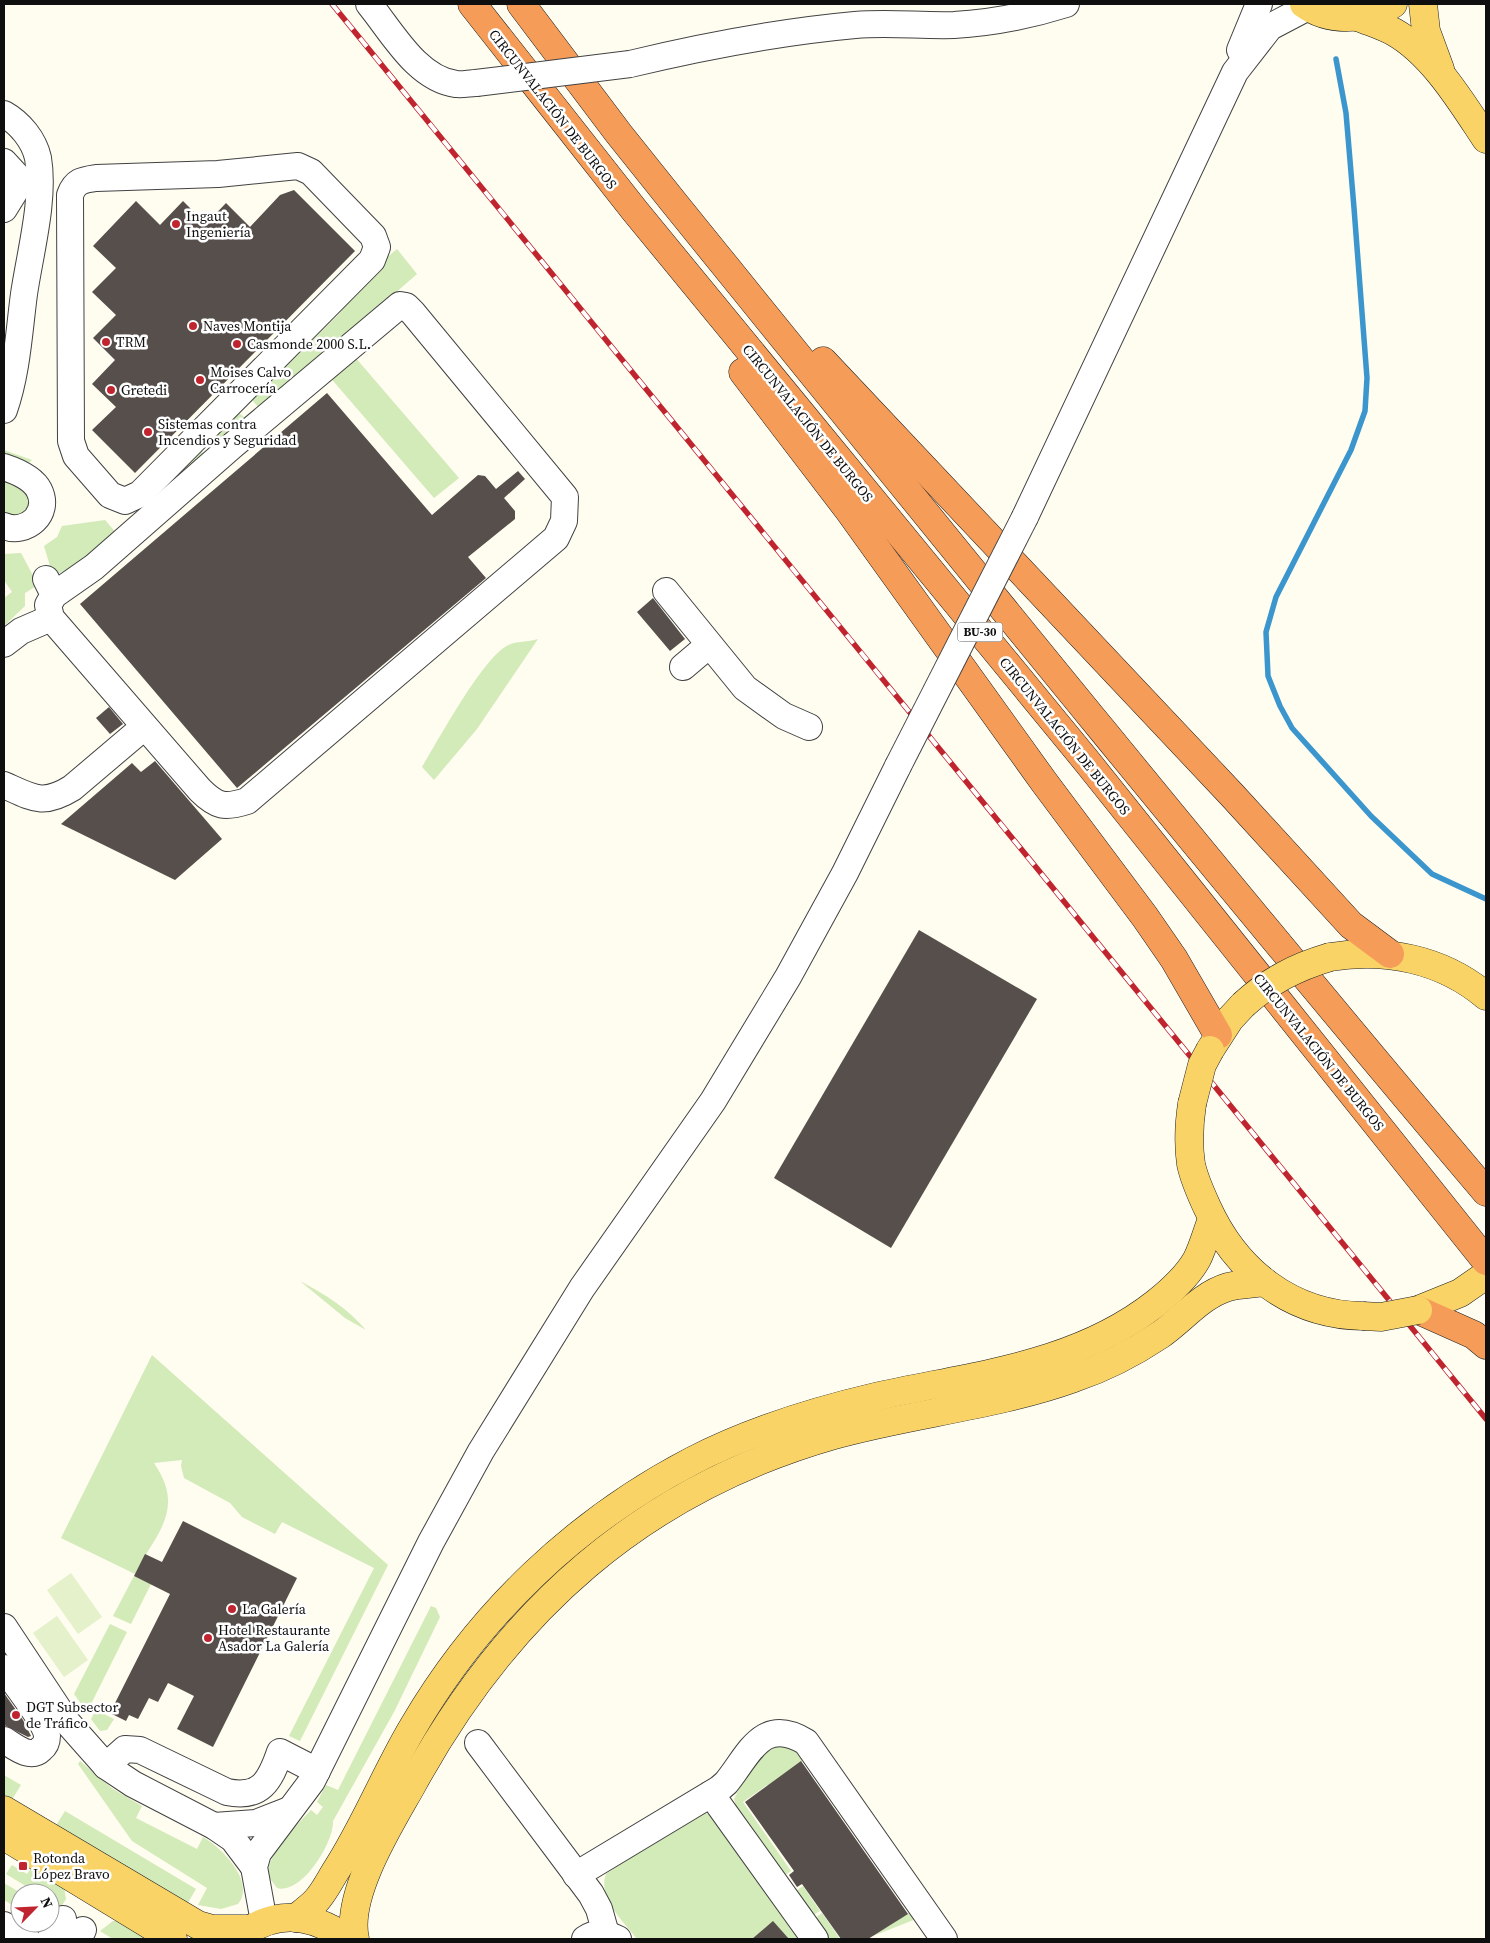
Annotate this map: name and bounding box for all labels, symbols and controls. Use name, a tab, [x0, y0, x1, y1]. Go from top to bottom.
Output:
street label: CIRCUNVALACIÓN DE BURGOS	[484, 25, 622, 193]
place label: Ingaut Ingeniería	[186, 206, 252, 242]
marker: Ingaut Ingeniería	[170, 218, 182, 230]
place label: Naves Montija	[203, 316, 292, 336]
marker: Naves Montija	[187, 320, 199, 332]
place label: TRM	[116, 332, 146, 352]
place label: Casmonde 2000 S.L.	[247, 334, 371, 354]
marker: TRM	[100, 336, 112, 348]
marker: Casmonde 2000 S.L.	[231, 338, 243, 350]
street label: CIRCUNVALACIÓN DE BURGOS	[738, 340, 878, 506]
place label: Moises Calvo Carrocería	[210, 362, 292, 398]
marker: Moises Calvo Carrocería	[194, 374, 206, 386]
place label: Gretedi	[121, 380, 167, 400]
marker: Gretedi	[105, 384, 117, 396]
place label: Sistemas contra Incendios y Seguridad	[158, 414, 296, 450]
marker: Sistemas contra Incendios y Seguridad	[142, 426, 154, 438]
road number: BU-30	[958, 622, 1002, 642]
street label: CIRCUNVALACIÓN DE BURGOS	[995, 653, 1135, 819]
street label: CIRCUNVALACIÓN DE BURGOS	[1249, 969, 1389, 1135]
place label: La Galería	[242, 1599, 307, 1619]
marker: La Galería	[226, 1603, 238, 1615]
place label: Hotel Restaurante Asador La Galería	[218, 1620, 330, 1656]
marker: Hotel Restaurante Asador La Galería	[202, 1632, 214, 1644]
place label: DGT Subsector de Tráfico	[26, 1697, 118, 1733]
marker: DGT Subsector de Tráfico	[10, 1709, 22, 1721]
place label: Rotonda López Bravo	[33, 1848, 110, 1884]
marker: Rotonda López Bravo	[17, 1860, 29, 1872]
north arrow	[10, 1883, 60, 1933]
text: N	[36, 1894, 58, 1911]

